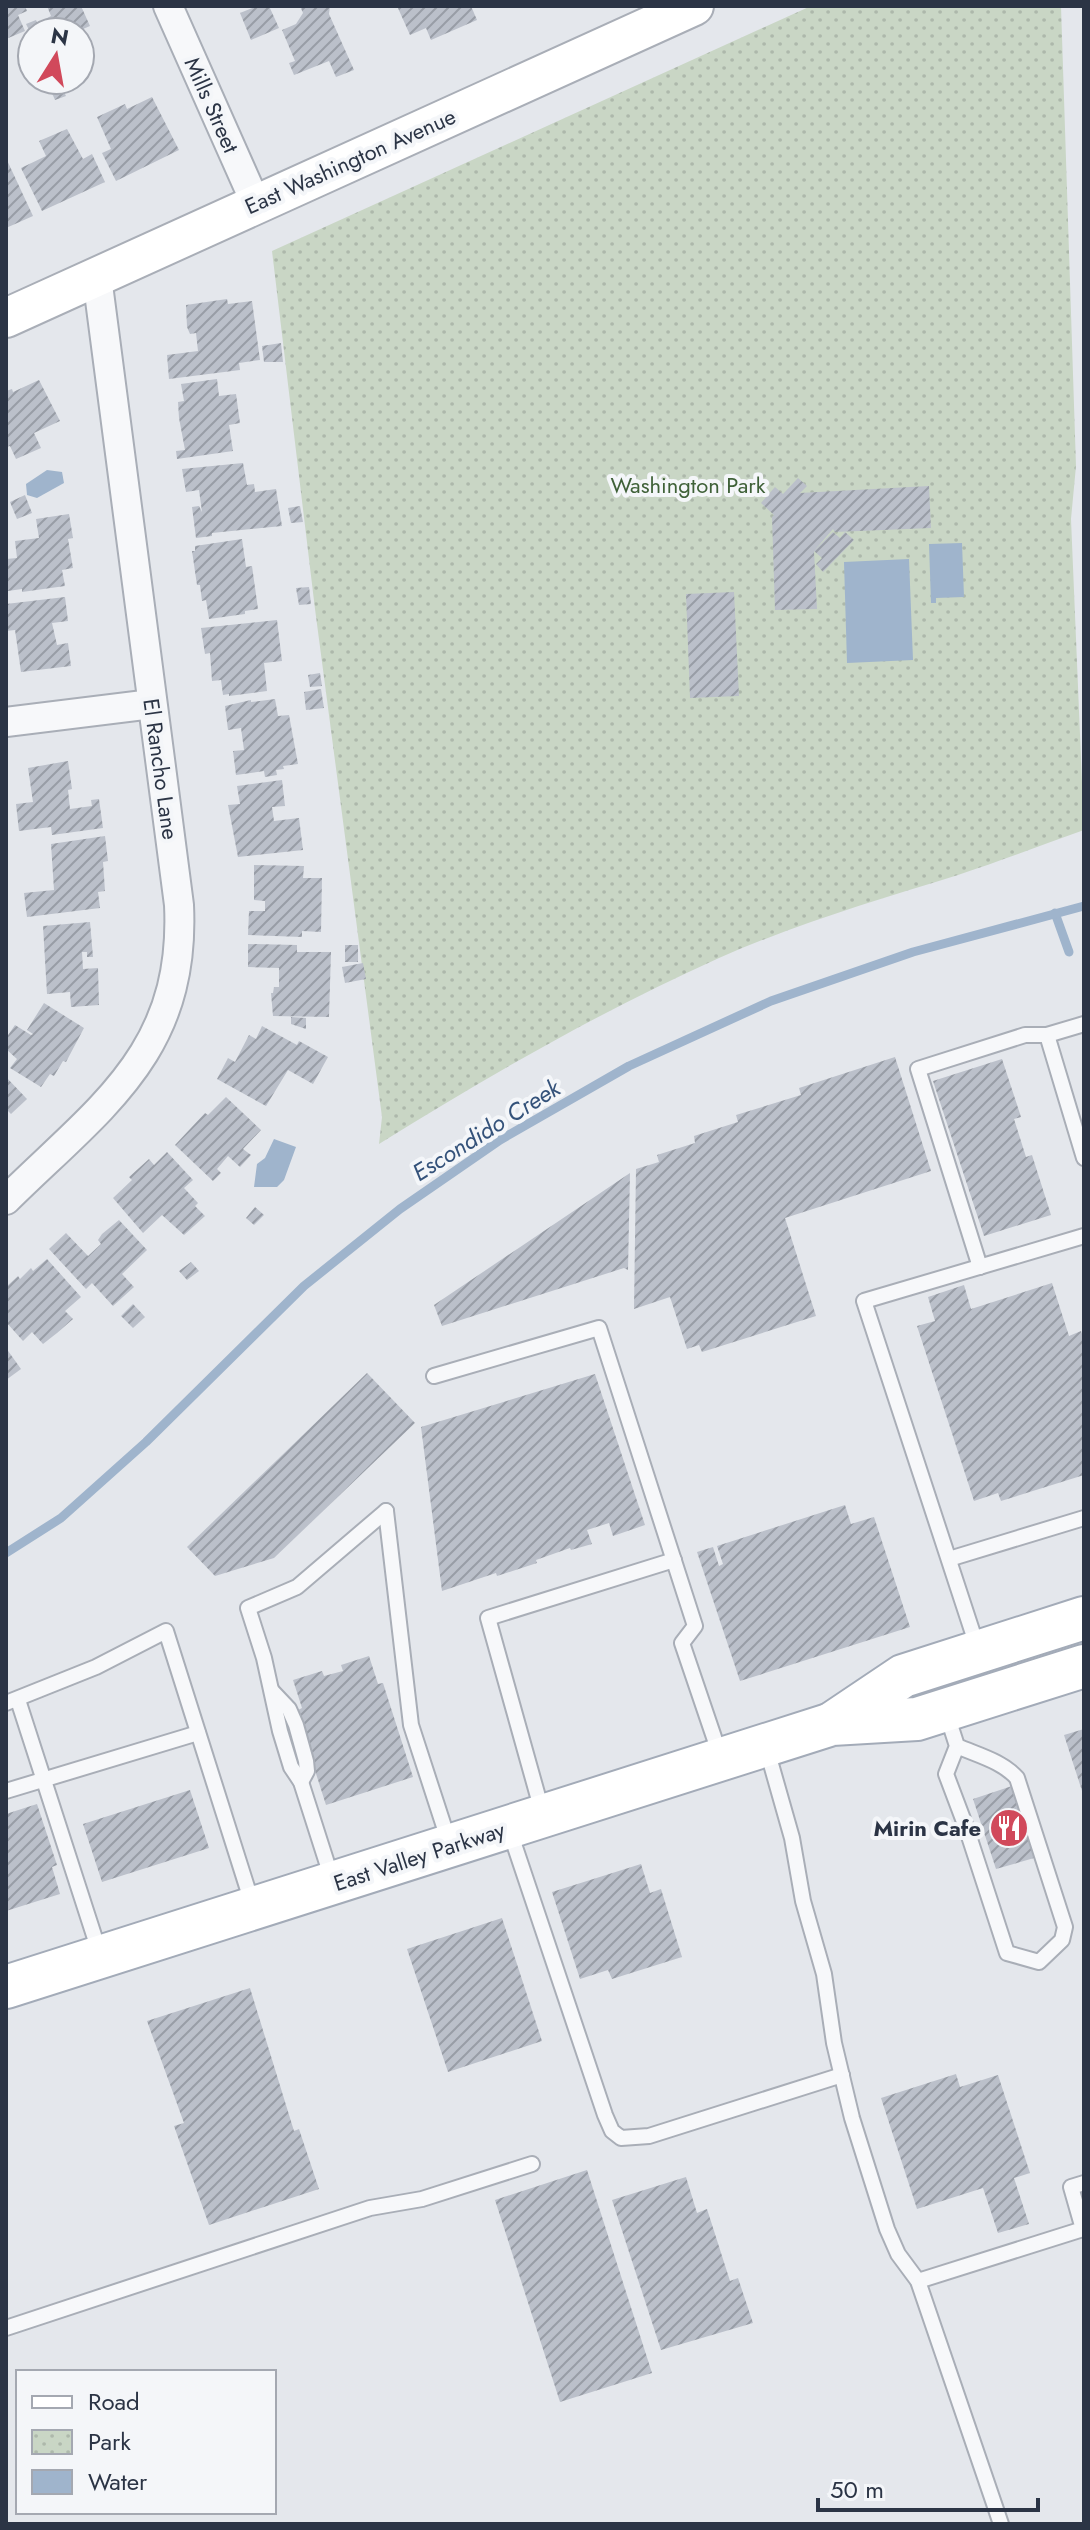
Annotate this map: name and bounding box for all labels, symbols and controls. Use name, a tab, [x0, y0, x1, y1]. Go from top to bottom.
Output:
north arrow	[16, 16, 96, 96]
text: N	[48, 19, 71, 54]
street label: Mills Street	[177, 52, 248, 159]
street label: East Washington Avenue	[239, 100, 461, 222]
park label: Washington Park	[610, 469, 766, 501]
street label: El Rancho Lane	[135, 696, 187, 842]
water label: Escondido Creek	[405, 1070, 568, 1190]
restaurant icon: Mirin Cafe	[988, 1807, 1030, 1849]
place label: Mirin Cafe	[874, 1812, 981, 1844]
street label: East Valley Parkway	[329, 1813, 509, 1899]
legend	[16, 2370, 276, 2514]
text: Road	[88, 2384, 140, 2419]
text: Park	[88, 2424, 131, 2459]
scale bar	[818, 2462, 1038, 2512]
text: Water	[88, 2464, 148, 2499]
text: 50 m	[830, 2472, 884, 2507]

